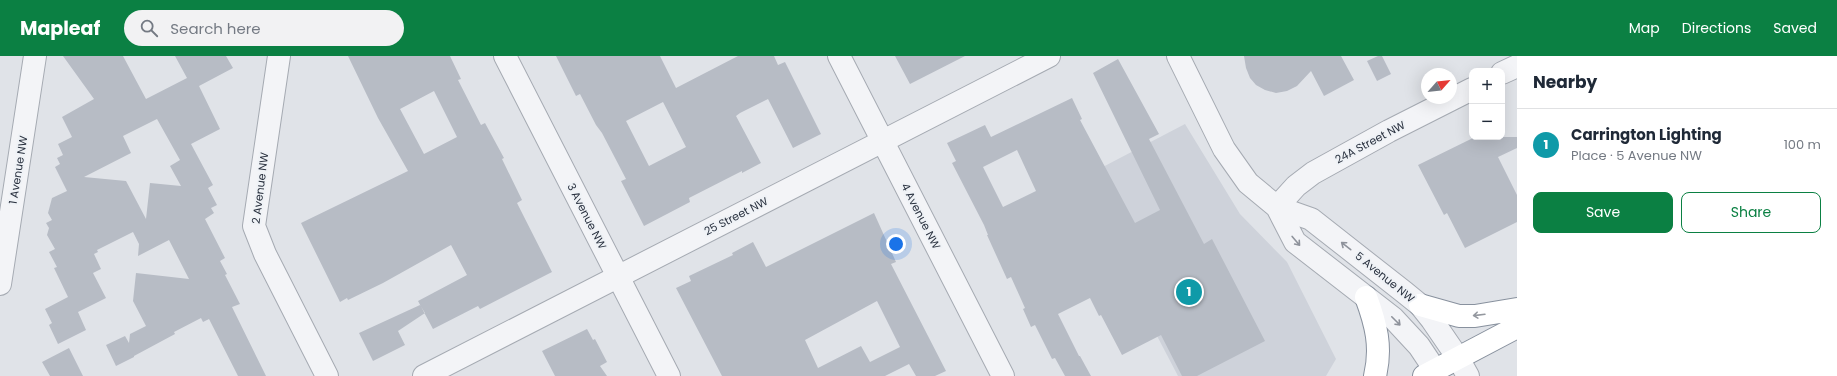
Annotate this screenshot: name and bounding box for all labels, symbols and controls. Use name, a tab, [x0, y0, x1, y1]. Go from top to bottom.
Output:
search box	[124, 10, 404, 46]
text: Mapleaf	[20, 15, 100, 42]
icon: search	[138, 17, 160, 39]
text: Search here	[170, 18, 261, 39]
text: Map	[1629, 18, 1660, 38]
text: Directions	[1682, 18, 1751, 38]
text: Saved	[1773, 18, 1817, 38]
north arrow	[1421, 68, 1457, 104]
map controls	[1469, 68, 1505, 140]
button: +	[1469, 68, 1505, 104]
text: Nearby	[1533, 70, 1597, 94]
button: −	[1469, 104, 1505, 140]
street label: 24A Street NW	[1332, 117, 1408, 167]
text: Carrington Lighting	[1571, 124, 1722, 145]
street label: 1 Avenue NW	[5, 134, 31, 205]
text: 1	[1544, 135, 1548, 154]
text: 100 m	[1784, 135, 1821, 154]
text: Place · 5 Avenue NW	[1571, 146, 1702, 165]
street label: 2 Avenue NW	[248, 151, 272, 225]
street label: 3 Avenue NW	[563, 180, 611, 252]
street label: 4 Avenue NW	[897, 180, 945, 252]
button: Save	[1533, 192, 1673, 233]
button: Share	[1681, 192, 1821, 233]
street label: 25 Street NW	[701, 193, 771, 239]
your location	[886, 234, 906, 254]
one-way arrow	[1291, 236, 1300, 246]
one-way arrow	[1340, 241, 1351, 250]
street label: 5 Avenue NW	[1352, 248, 1418, 306]
pin: 1	[1176, 277, 1202, 307]
one-way arrow	[1472, 311, 1485, 319]
one-way arrow	[1391, 316, 1401, 326]

